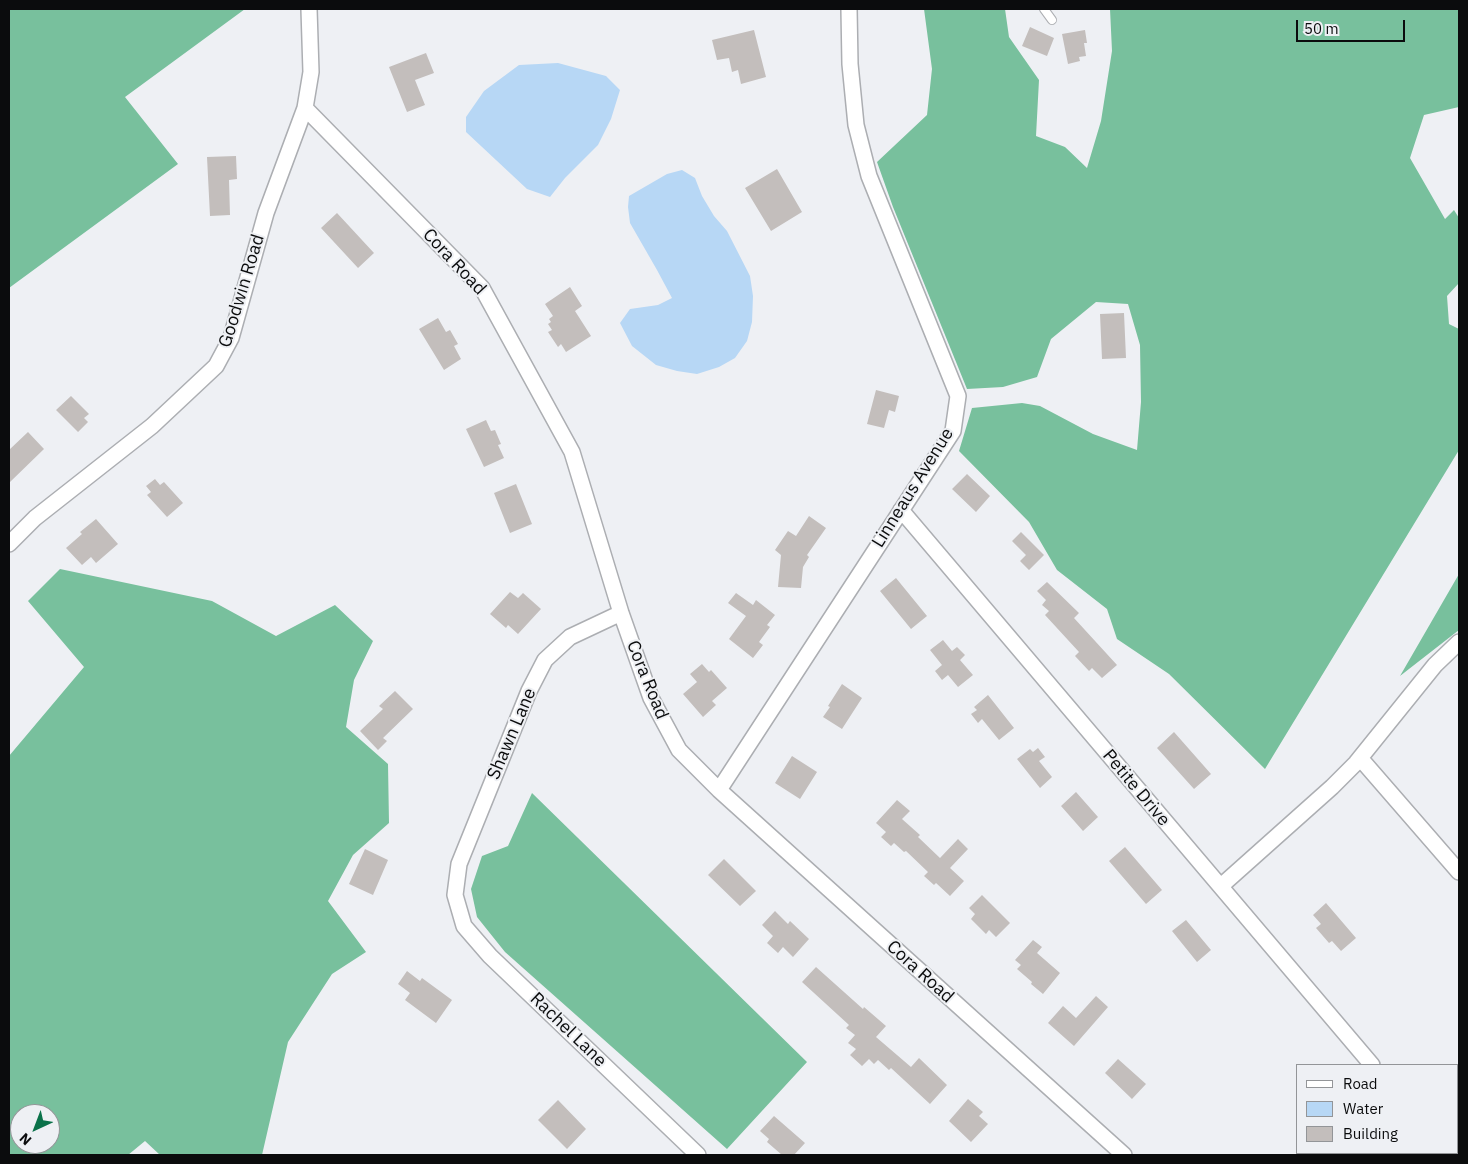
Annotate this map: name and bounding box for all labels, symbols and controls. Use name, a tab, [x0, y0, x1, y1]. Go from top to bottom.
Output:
scale bar	[1298, 10, 1407, 42]
text: 50 m	[1304, 19, 1339, 38]
street label: Cora Road	[418, 224, 490, 300]
street label: Goodwin Road	[215, 232, 269, 350]
street label: Linneaus Avenue	[868, 424, 958, 552]
street label: Cora Road	[621, 637, 673, 723]
street label: Shawn Lane	[483, 685, 541, 783]
street label: Petite Drive	[1098, 745, 1174, 831]
street label: Cora Road	[882, 936, 958, 1008]
street label: Rachel Lane	[525, 988, 611, 1072]
legend	[1296, 1064, 1458, 1154]
text: Road	[1343, 1074, 1378, 1093]
text: Water	[1343, 1099, 1383, 1118]
north arrow	[10, 1104, 60, 1154]
text: Building	[1343, 1124, 1398, 1143]
text: N	[16, 1129, 35, 1149]

